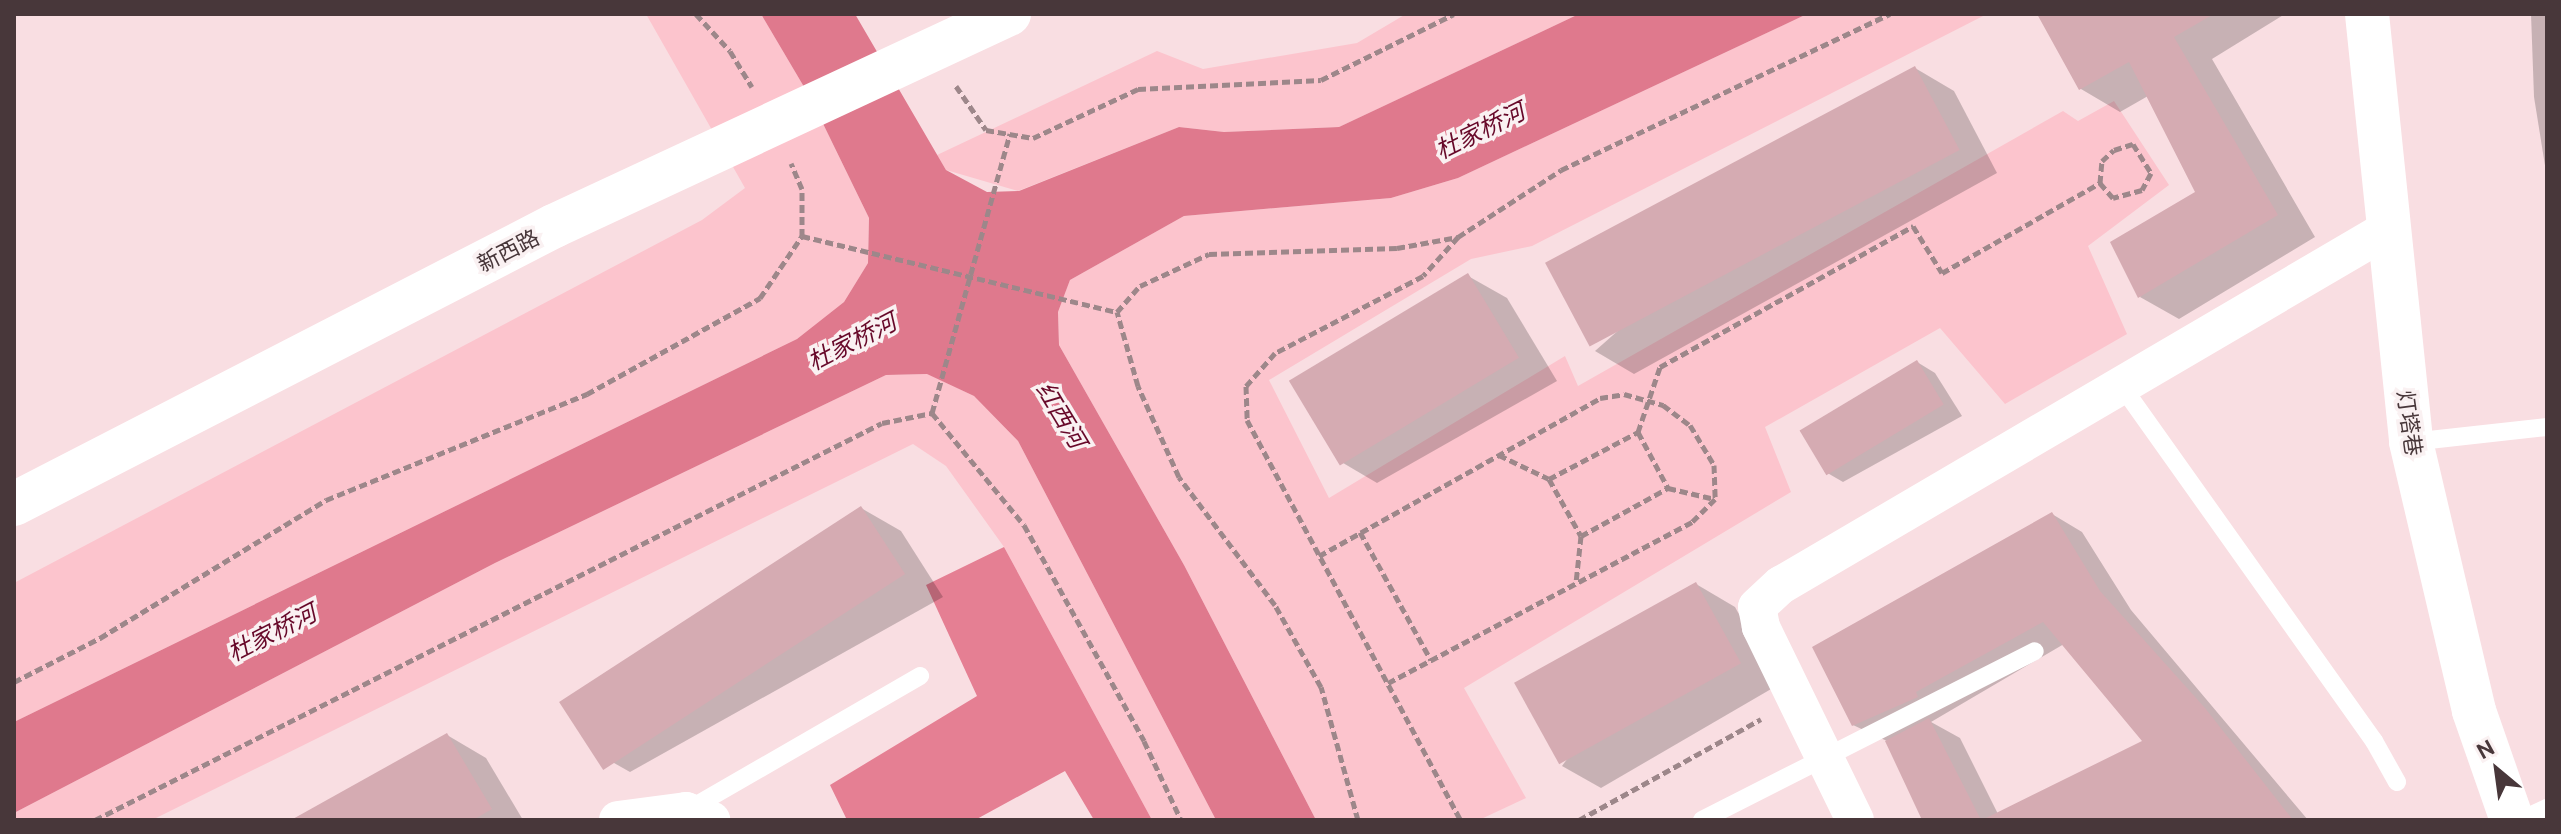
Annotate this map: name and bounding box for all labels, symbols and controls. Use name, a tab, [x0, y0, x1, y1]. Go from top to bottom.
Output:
water label: 杜家桥河	[1431, 97, 1529, 165]
street label: 新西路	[473, 223, 543, 277]
water label: 杜家桥河	[803, 307, 901, 377]
water label: 红西河	[1030, 377, 1092, 453]
street label: 灯塔巷	[2392, 388, 2428, 458]
water label: 杜家桥河	[223, 598, 321, 668]
north arrow	[2457, 730, 2537, 810]
text: N	[2472, 734, 2498, 763]

